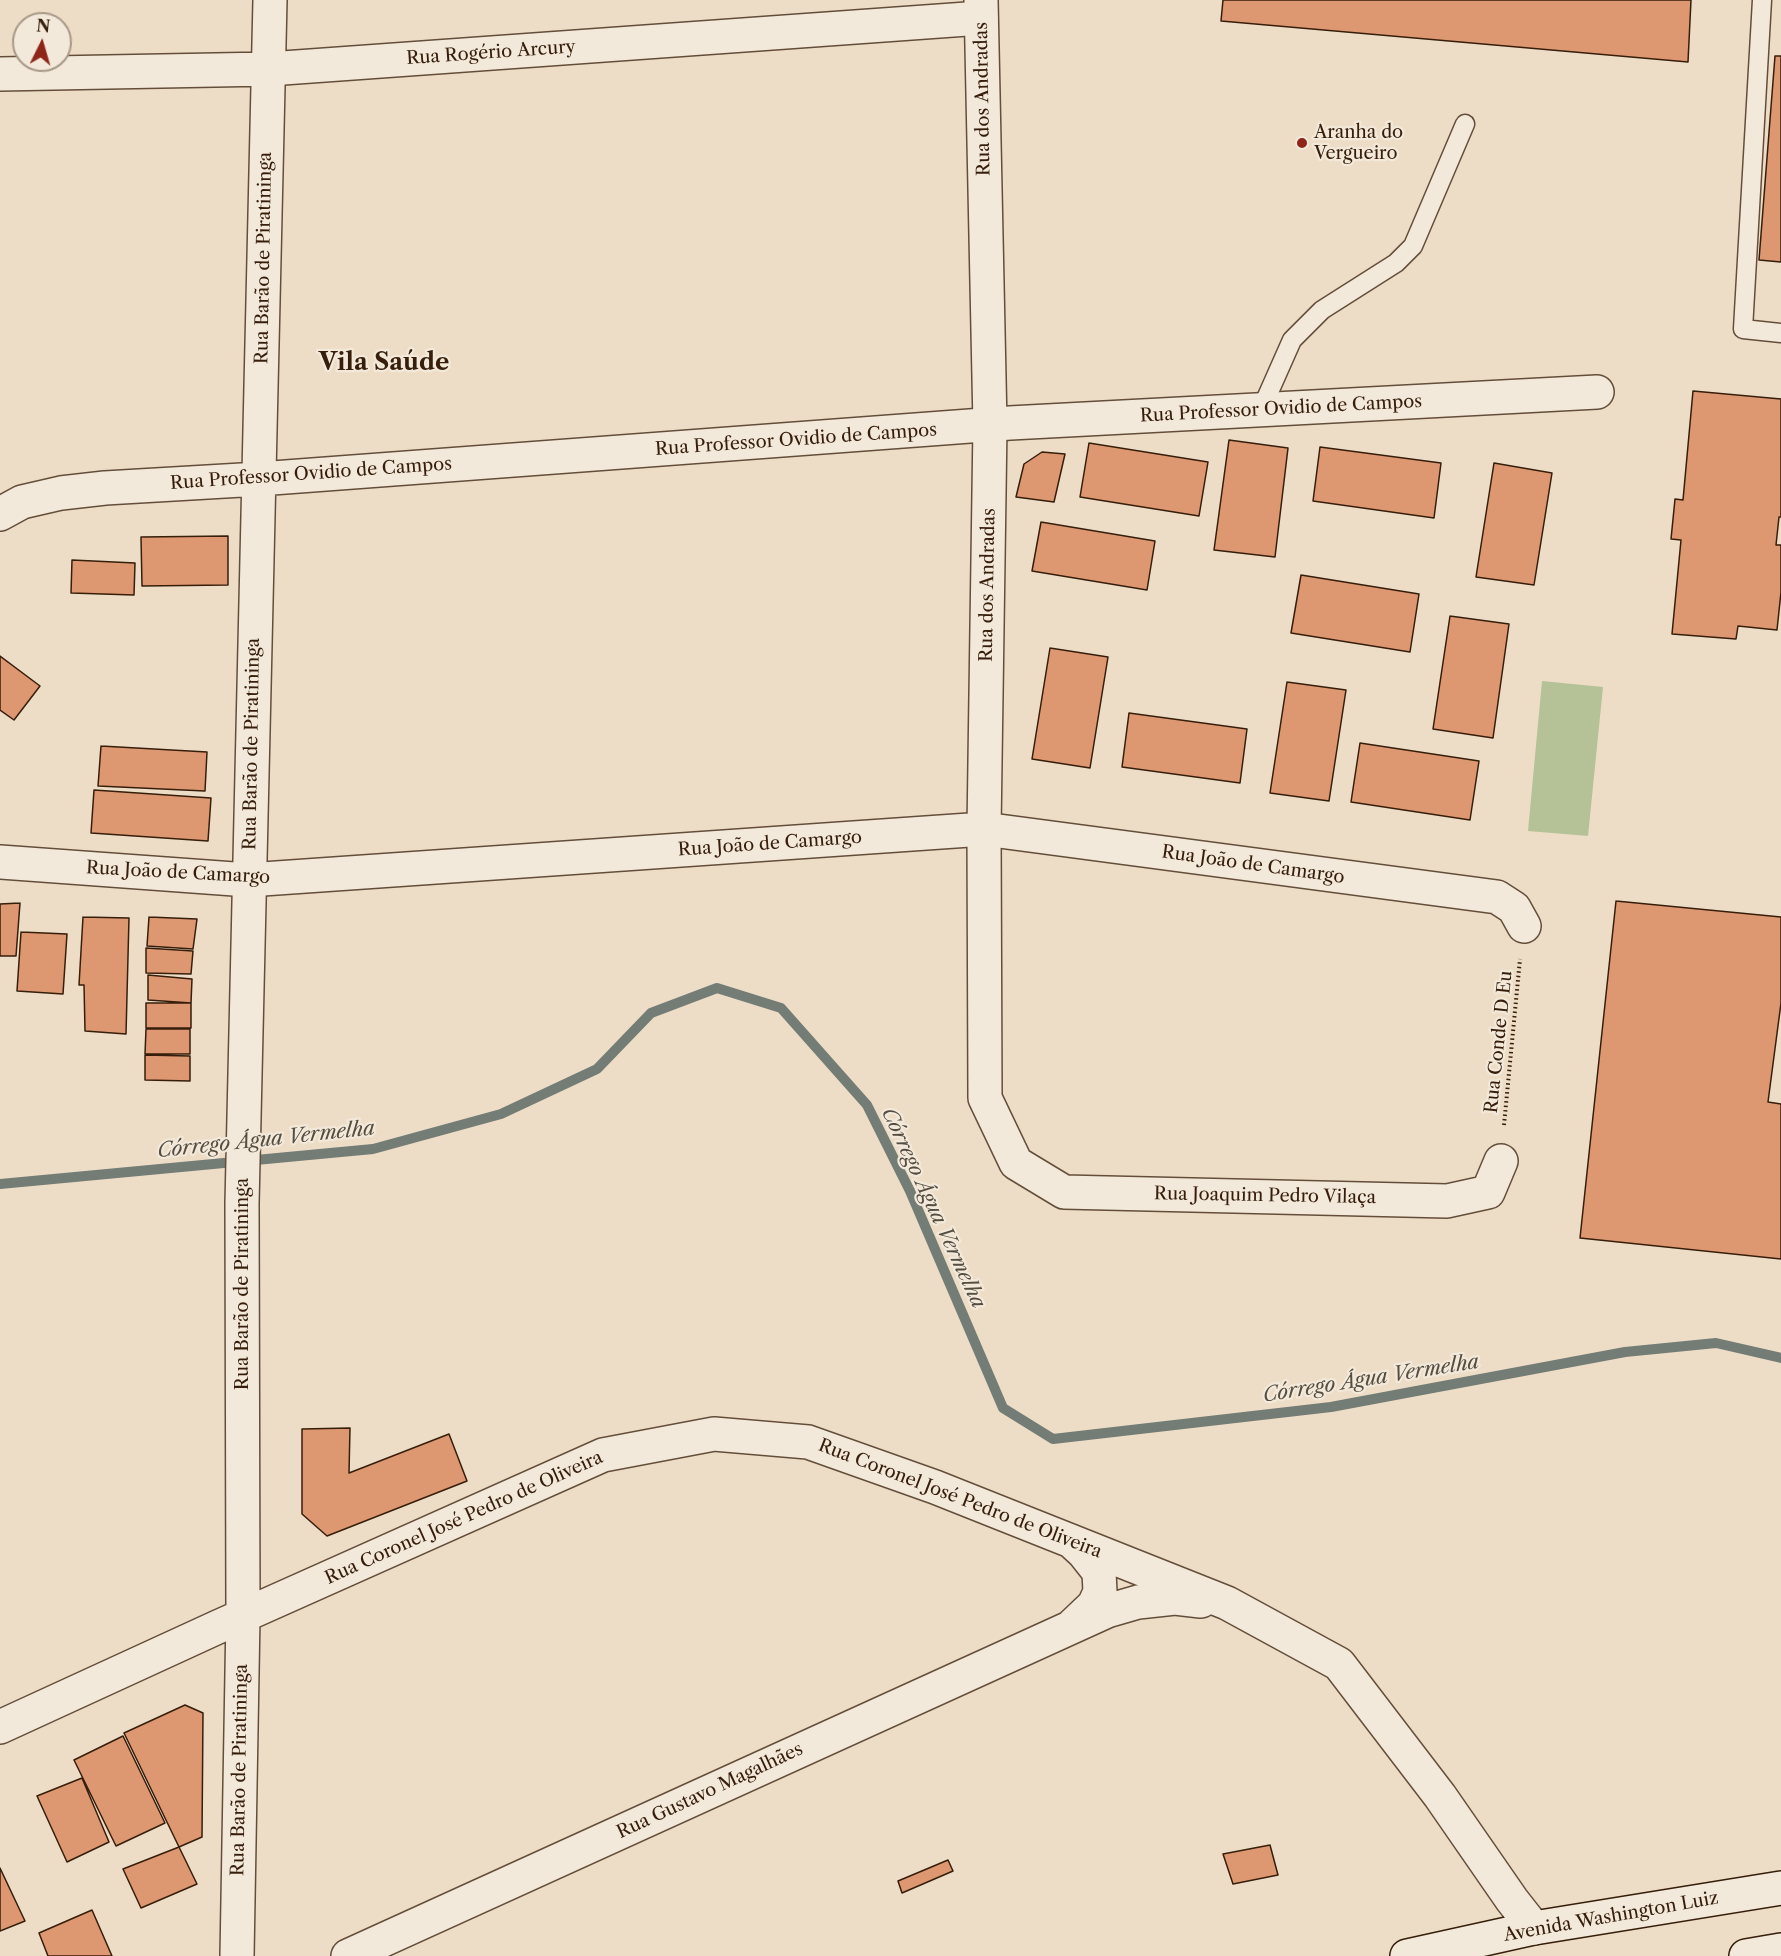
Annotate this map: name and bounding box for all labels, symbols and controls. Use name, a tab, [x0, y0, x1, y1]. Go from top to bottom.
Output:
north arrow	[12, 12, 72, 72]
text: N	[36, 15, 51, 37]
street label: Rua dos Andradas	[971, 22, 995, 176]
street label: Rua Rogério Arcury	[406, 36, 576, 70]
place label: Aranha do Vergueiro	[1314, 122, 1403, 164]
marker: Aranha do Vergueiro	[1295, 136, 1309, 150]
street label: Rua Barão de Piratininga	[251, 152, 277, 364]
district label: Vila Saúde	[319, 349, 449, 377]
street label: Rua Professor Ovidio de Campos	[1139, 391, 1423, 427]
street label: Rua Professor Ovidio de Campos	[654, 419, 938, 461]
street label: Rua Professor Ovidio de Campos	[169, 453, 453, 495]
street label: Rua dos Andradas	[976, 508, 1000, 662]
street label: Rua Barão de Piratininga	[239, 638, 265, 850]
street label: Rua João de Camargo	[677, 827, 863, 861]
street label: Rua João de Camargo	[1160, 841, 1346, 889]
street label: Rua João de Camargo	[85, 857, 271, 889]
street label: Rua Conde D Eu	[1481, 970, 1517, 1114]
water label: Córrego Água Vermelha	[876, 1104, 990, 1312]
water label: Córrego Água Vermelha	[156, 1117, 376, 1163]
street label: Rua Barão de Piratininga	[232, 1178, 254, 1390]
street label: Rua Joaquim Pedro Vilaça	[1154, 1183, 1376, 1209]
water label: Córrego Água Vermelha	[1261, 1350, 1481, 1408]
street label: Rua Coronel José Pedro de Oliveira	[815, 1435, 1105, 1563]
street label: Rua Coronel José Pedro de Oliveira	[322, 1447, 606, 1589]
street label: Rua Barão de Piratininga	[227, 1664, 253, 1876]
street label: Rua Gustavo Magalhães	[614, 1738, 806, 1844]
street label: Avenida Washington Luiz	[1502, 1887, 1720, 1947]

